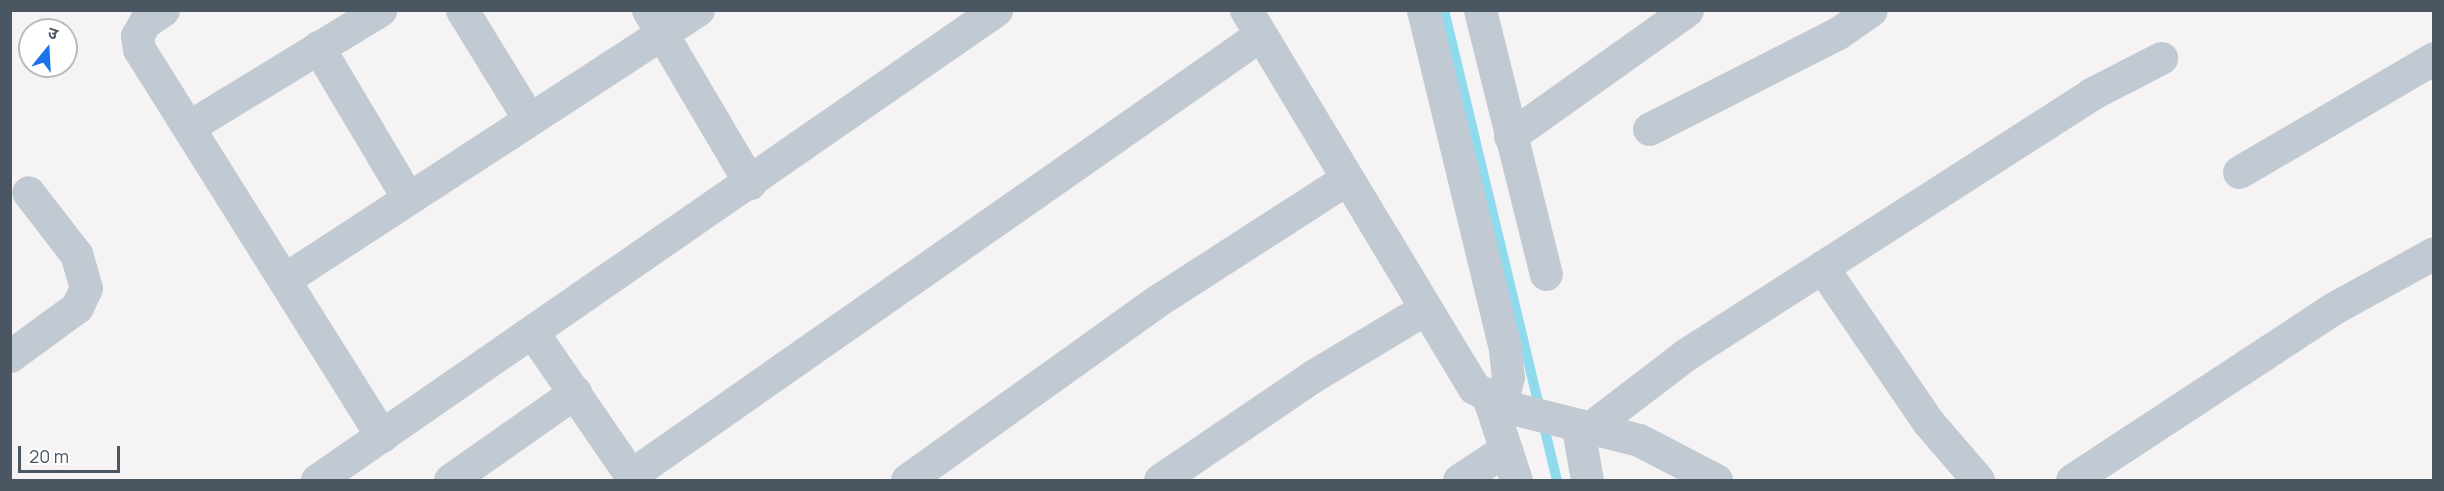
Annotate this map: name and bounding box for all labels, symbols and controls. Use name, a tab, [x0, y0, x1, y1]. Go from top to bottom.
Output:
north arrow	[18, 18, 78, 78]
text: उ	[45, 21, 61, 45]
scale bar	[21, 434, 123, 472]
text: 20 m	[29, 444, 69, 468]

